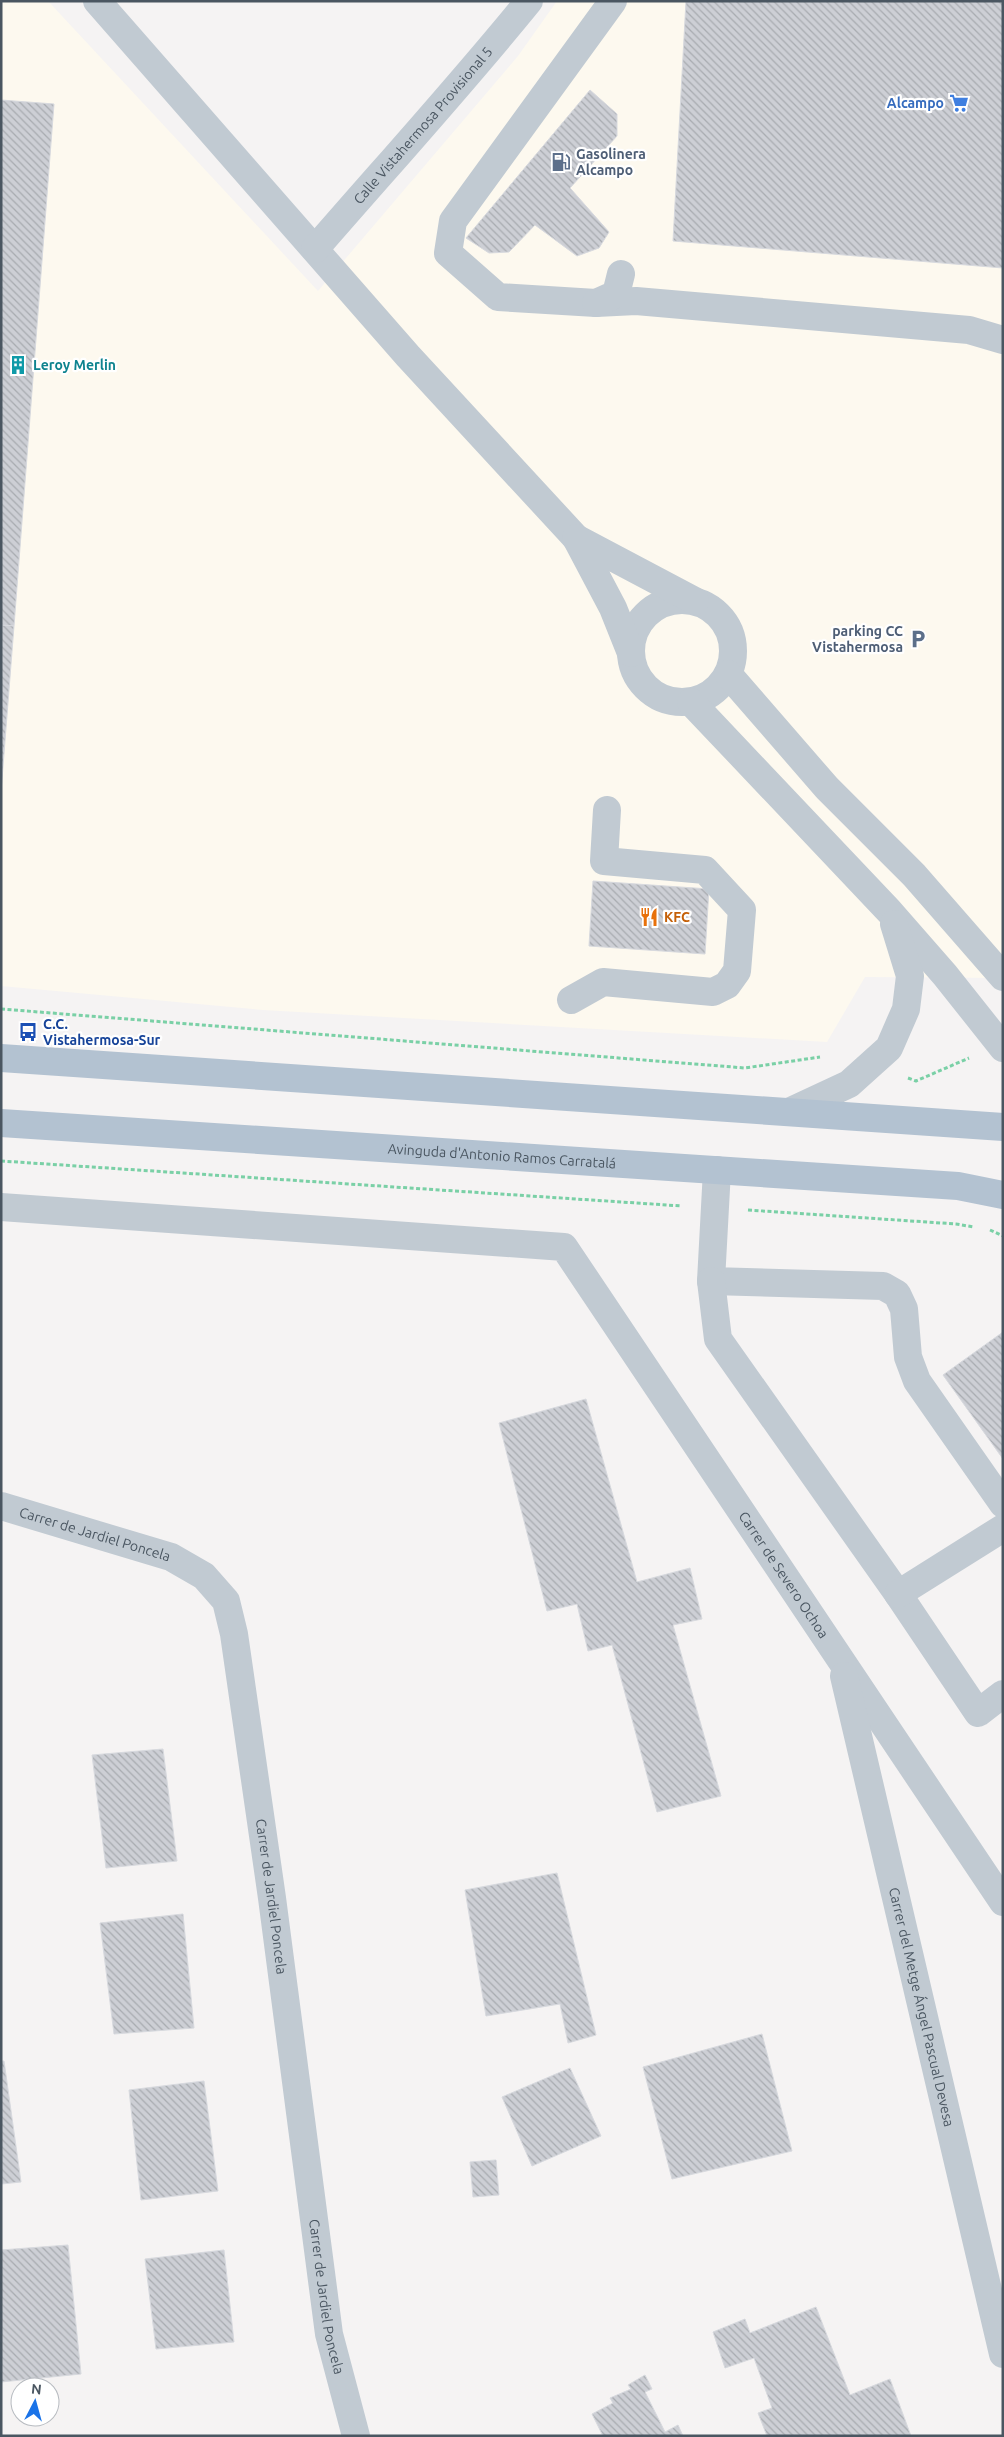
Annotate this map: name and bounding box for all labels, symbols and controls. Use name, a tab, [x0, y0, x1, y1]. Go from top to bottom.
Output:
street label: Calle Vistahermosa Provisional 5	[350, 44, 496, 207]
supermarket icon: Alcampo	[948, 92, 970, 114]
place label: Alcampo	[887, 95, 944, 111]
place label: Gasolinera Alcampo	[576, 146, 646, 178]
fuel station icon: Gasolinera Alcampo	[550, 151, 572, 173]
building icon: Leroy Merlin	[7, 354, 29, 376]
place label: Leroy Merlin	[33, 357, 116, 373]
place label: parking CC Vistahermosa	[812, 623, 903, 655]
parking icon: parking CC Vistahermosa	[907, 628, 929, 650]
restaurant icon: KFC	[638, 906, 660, 928]
place label: KFC	[664, 909, 690, 925]
place label: C.C. Vistahermosa-Sur	[43, 1016, 161, 1048]
bus stop icon: C.C. Vistahermosa-Sur	[17, 1021, 39, 1043]
street label: Avinguda d'Antonio Ramos Carratalá	[387, 1140, 617, 1171]
street label: Carrer de Jardiel Poncela	[17, 1504, 172, 1564]
street label: Carrer de Severo Ochoa	[736, 1508, 832, 1641]
street label: Carrer de Jardiel Poncela	[253, 1818, 290, 1975]
street label: Carrer del Metge Ángel Pascual Devesa	[886, 1886, 957, 2128]
street label: Carrer de Jardiel Poncela	[306, 2218, 347, 2376]
north arrow	[10, 2377, 60, 2427]
text: N	[30, 2381, 42, 2398]

